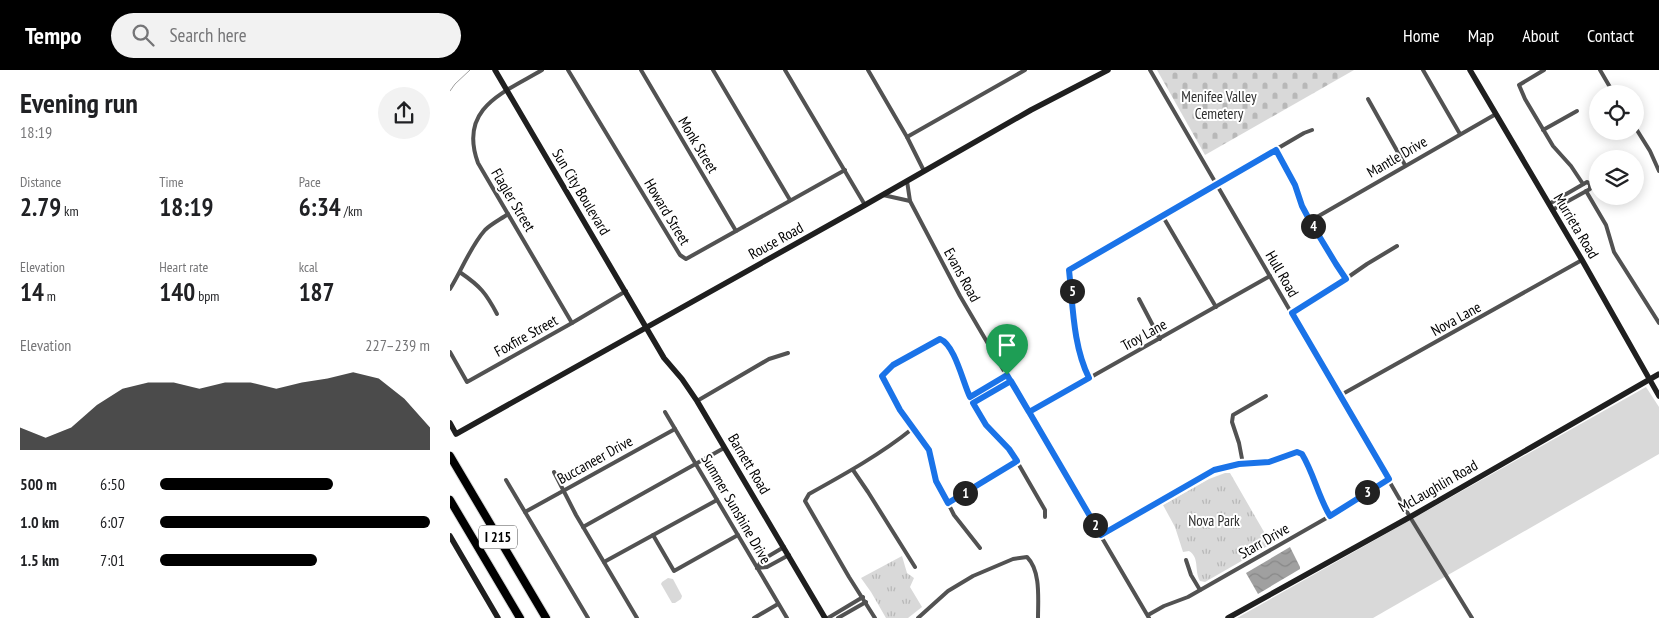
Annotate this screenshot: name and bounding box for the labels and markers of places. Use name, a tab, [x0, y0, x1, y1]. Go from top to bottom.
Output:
pin: 4	[1300, 214, 1326, 238]
pin: 5	[1060, 278, 1084, 304]
pin	[986, 324, 1028, 375]
pin: 1	[952, 480, 978, 506]
pin: 3	[1354, 480, 1380, 504]
pin: 2	[1082, 512, 1108, 538]

